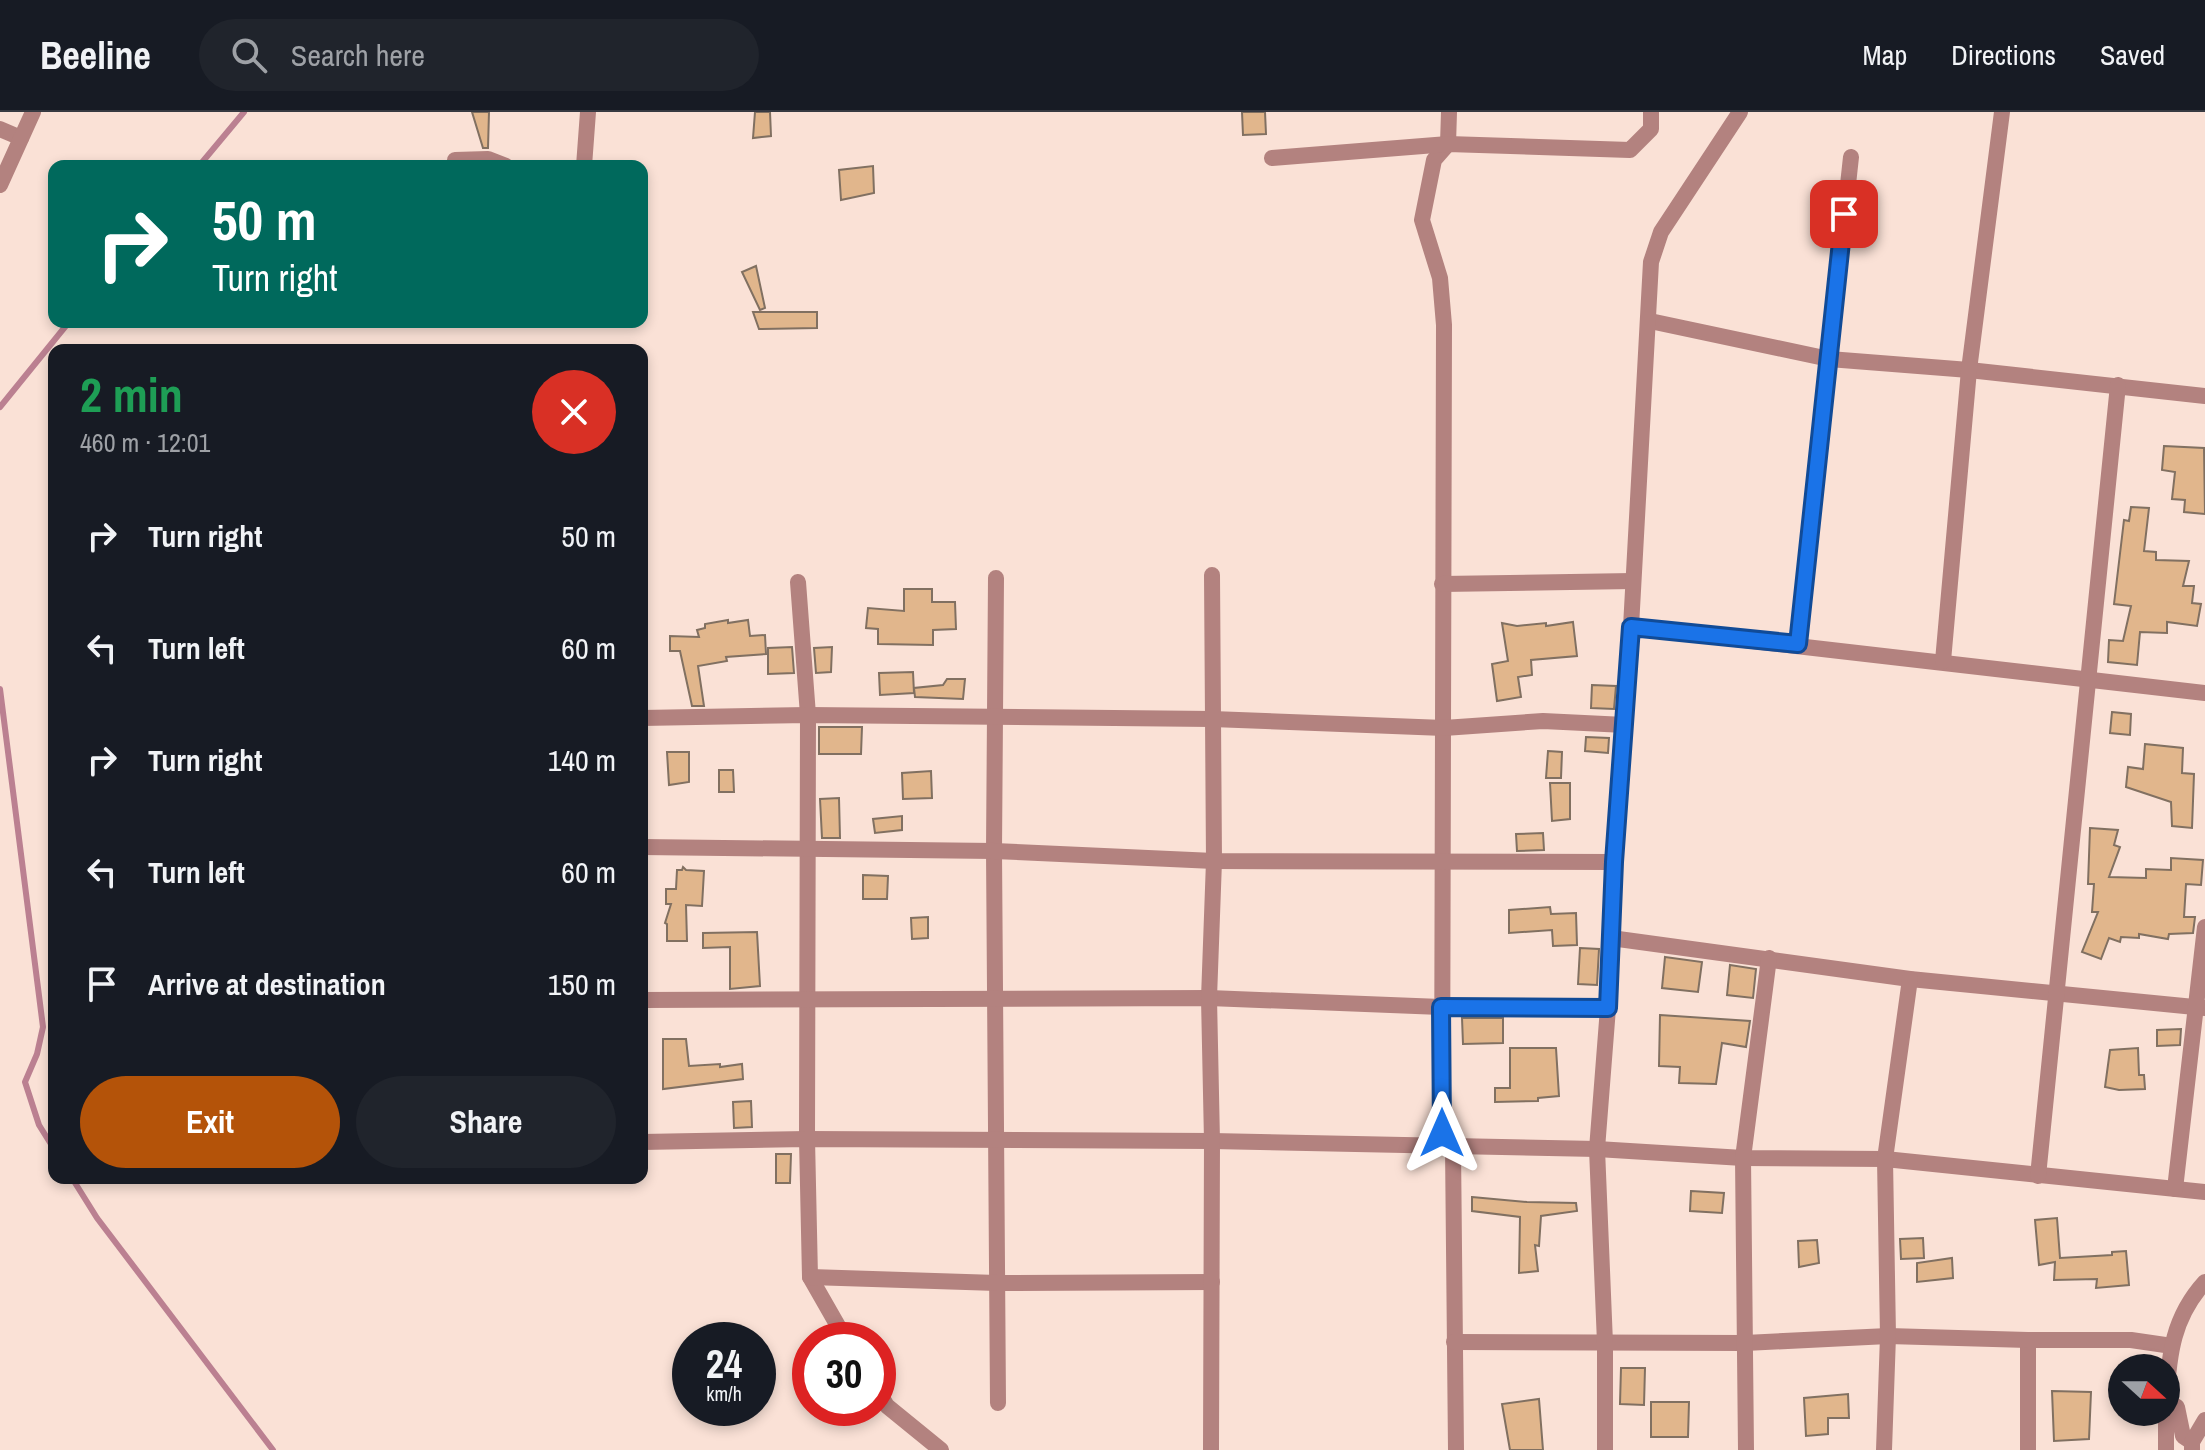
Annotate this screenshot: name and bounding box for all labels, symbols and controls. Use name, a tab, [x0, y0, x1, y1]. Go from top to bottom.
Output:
search box	[199, 19, 759, 91]
text: Beeline	[40, 30, 151, 81]
icon: search	[227, 33, 271, 77]
text: Search here	[291, 35, 425, 75]
text: Map	[1863, 36, 1907, 74]
text: Directions	[1951, 36, 2056, 74]
text: Saved	[2100, 36, 2165, 74]
pin	[1810, 180, 1878, 248]
text: 50 m	[212, 182, 317, 257]
icon: right	[80, 192, 184, 296]
icon: arrive	[1822, 192, 1866, 236]
text: Turn right	[212, 254, 337, 302]
text: 2 min	[80, 362, 183, 427]
button: close	[532, 370, 616, 454]
text: 460 m · 12:01	[80, 425, 210, 460]
icon: right	[80, 514, 124, 558]
text: Turn right	[148, 516, 262, 556]
text: 50 m	[561, 516, 616, 556]
icon: left	[80, 626, 124, 670]
text: Turn left	[148, 628, 245, 668]
text: 60 m	[561, 628, 616, 668]
icon: right	[80, 738, 124, 782]
text: Turn right	[148, 740, 262, 780]
text: 140 m	[548, 740, 616, 780]
icon: left	[80, 850, 124, 894]
text: Turn left	[148, 852, 245, 892]
text: 60 m	[561, 852, 616, 892]
icon: arrive	[80, 962, 124, 1006]
text: Arrive at destination	[148, 964, 386, 1004]
text: 150 m	[548, 964, 616, 1004]
button: Exit	[80, 1076, 340, 1168]
button: Share	[356, 1076, 616, 1168]
position arrow	[1400, 1091, 1484, 1175]
speed limit sign: 30	[792, 1322, 896, 1426]
text: 24	[706, 1337, 742, 1390]
north arrow	[2108, 1354, 2180, 1426]
map controls	[2108, 1354, 2180, 1426]
text: km/h	[706, 1380, 742, 1407]

